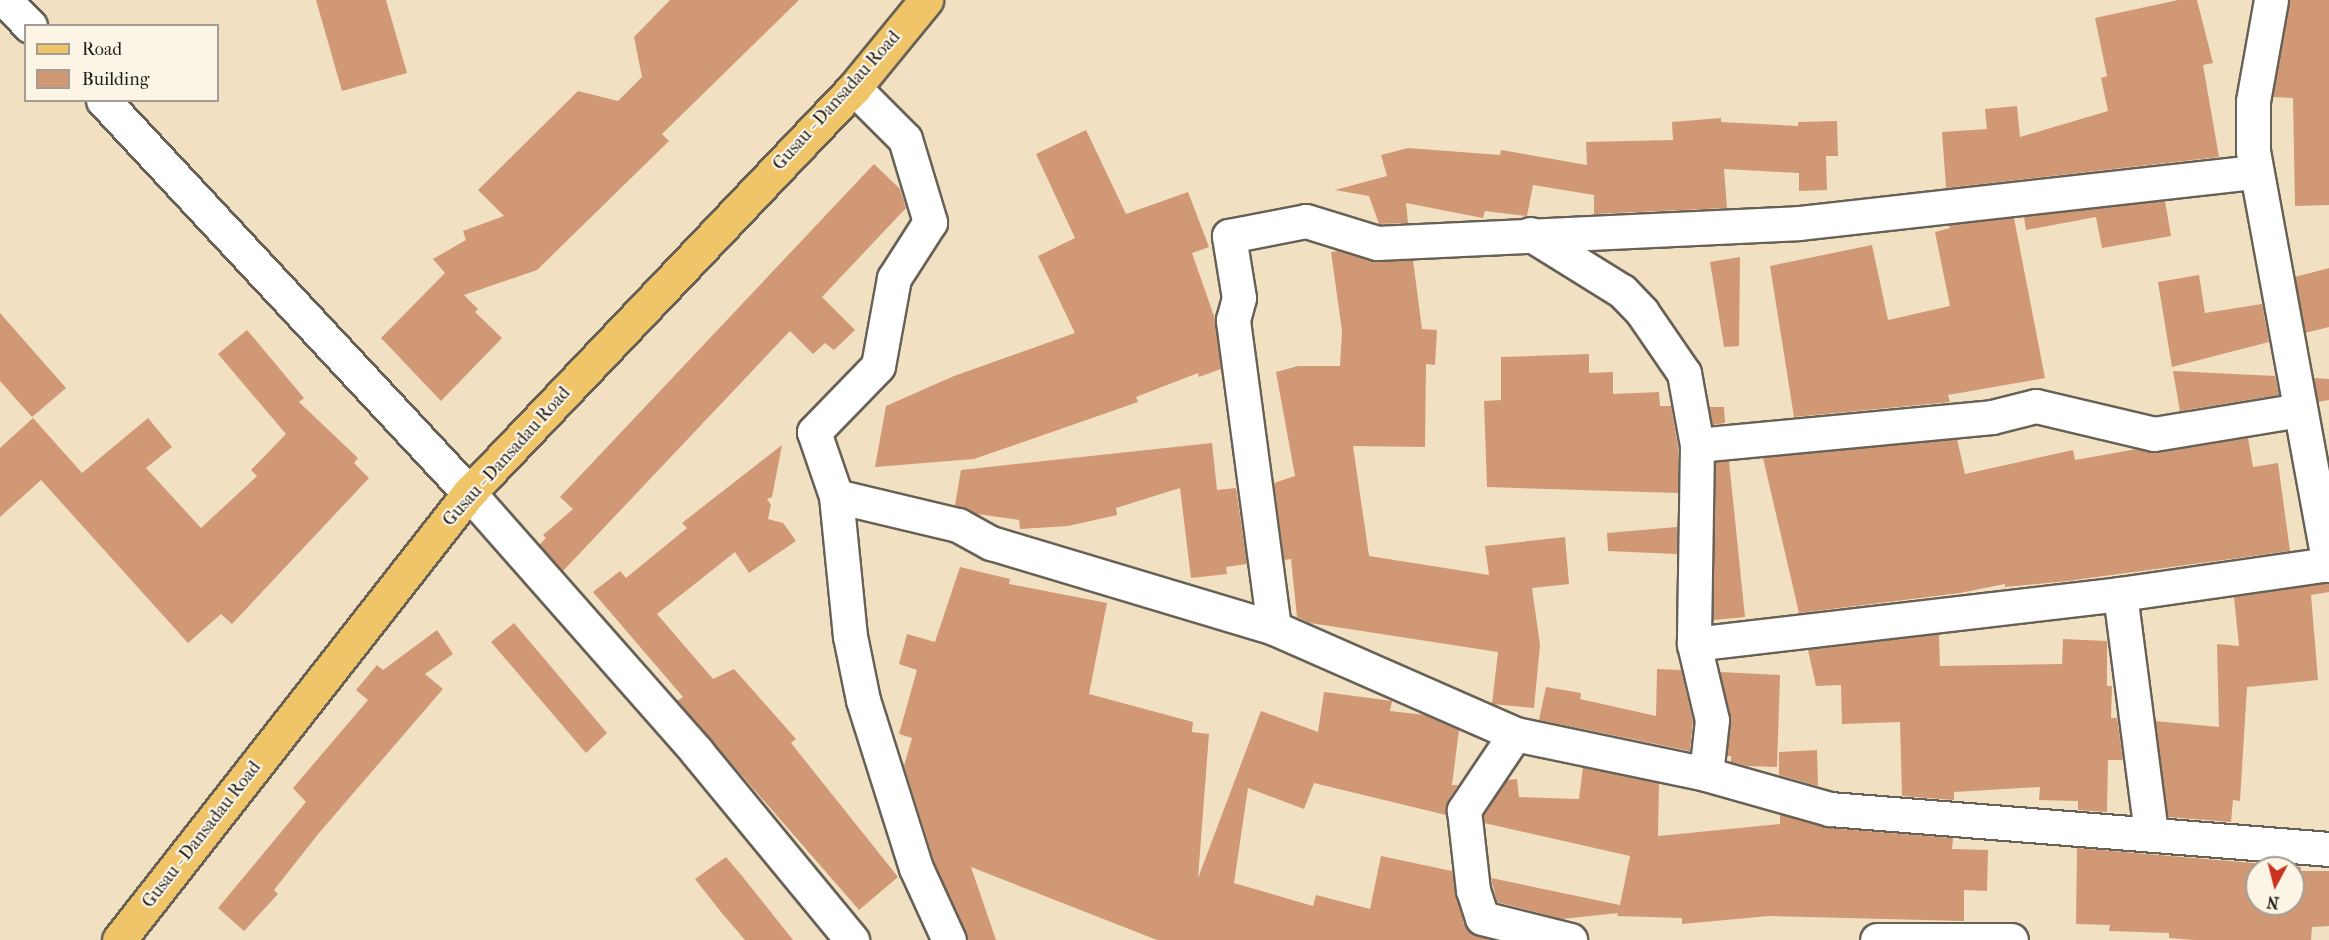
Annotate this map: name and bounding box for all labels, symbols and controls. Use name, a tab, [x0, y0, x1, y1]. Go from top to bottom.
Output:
legend	[24, 24, 219, 102]
street label: Gusau - Dansadau Road	[769, 27, 905, 175]
text: Road	[82, 39, 122, 60]
text: Building	[82, 69, 149, 90]
street label: Gusau - Dansadau Road	[439, 383, 575, 531]
street label: Gusau - Dansadau Road	[138, 757, 266, 913]
north arrow	[2245, 856, 2305, 916]
text: N	[2266, 892, 2280, 913]

